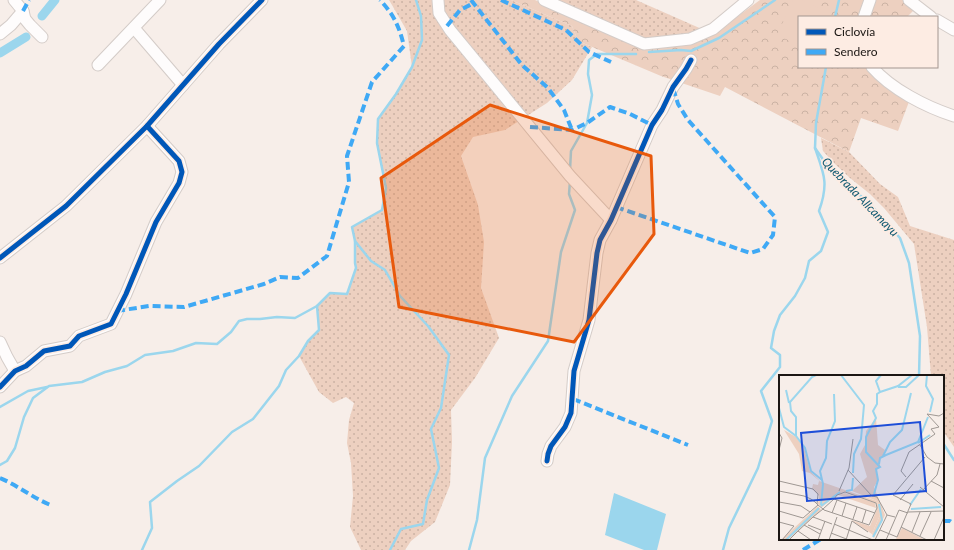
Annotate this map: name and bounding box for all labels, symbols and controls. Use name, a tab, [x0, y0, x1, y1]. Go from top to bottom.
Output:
legend	[798, 16, 938, 68]
text: Ciclovía	[834, 24, 875, 39]
text: Sendero	[834, 44, 878, 59]
water label: Quebrada Allcamayu	[819, 154, 902, 239]
inset map	[779, 375, 944, 540]

